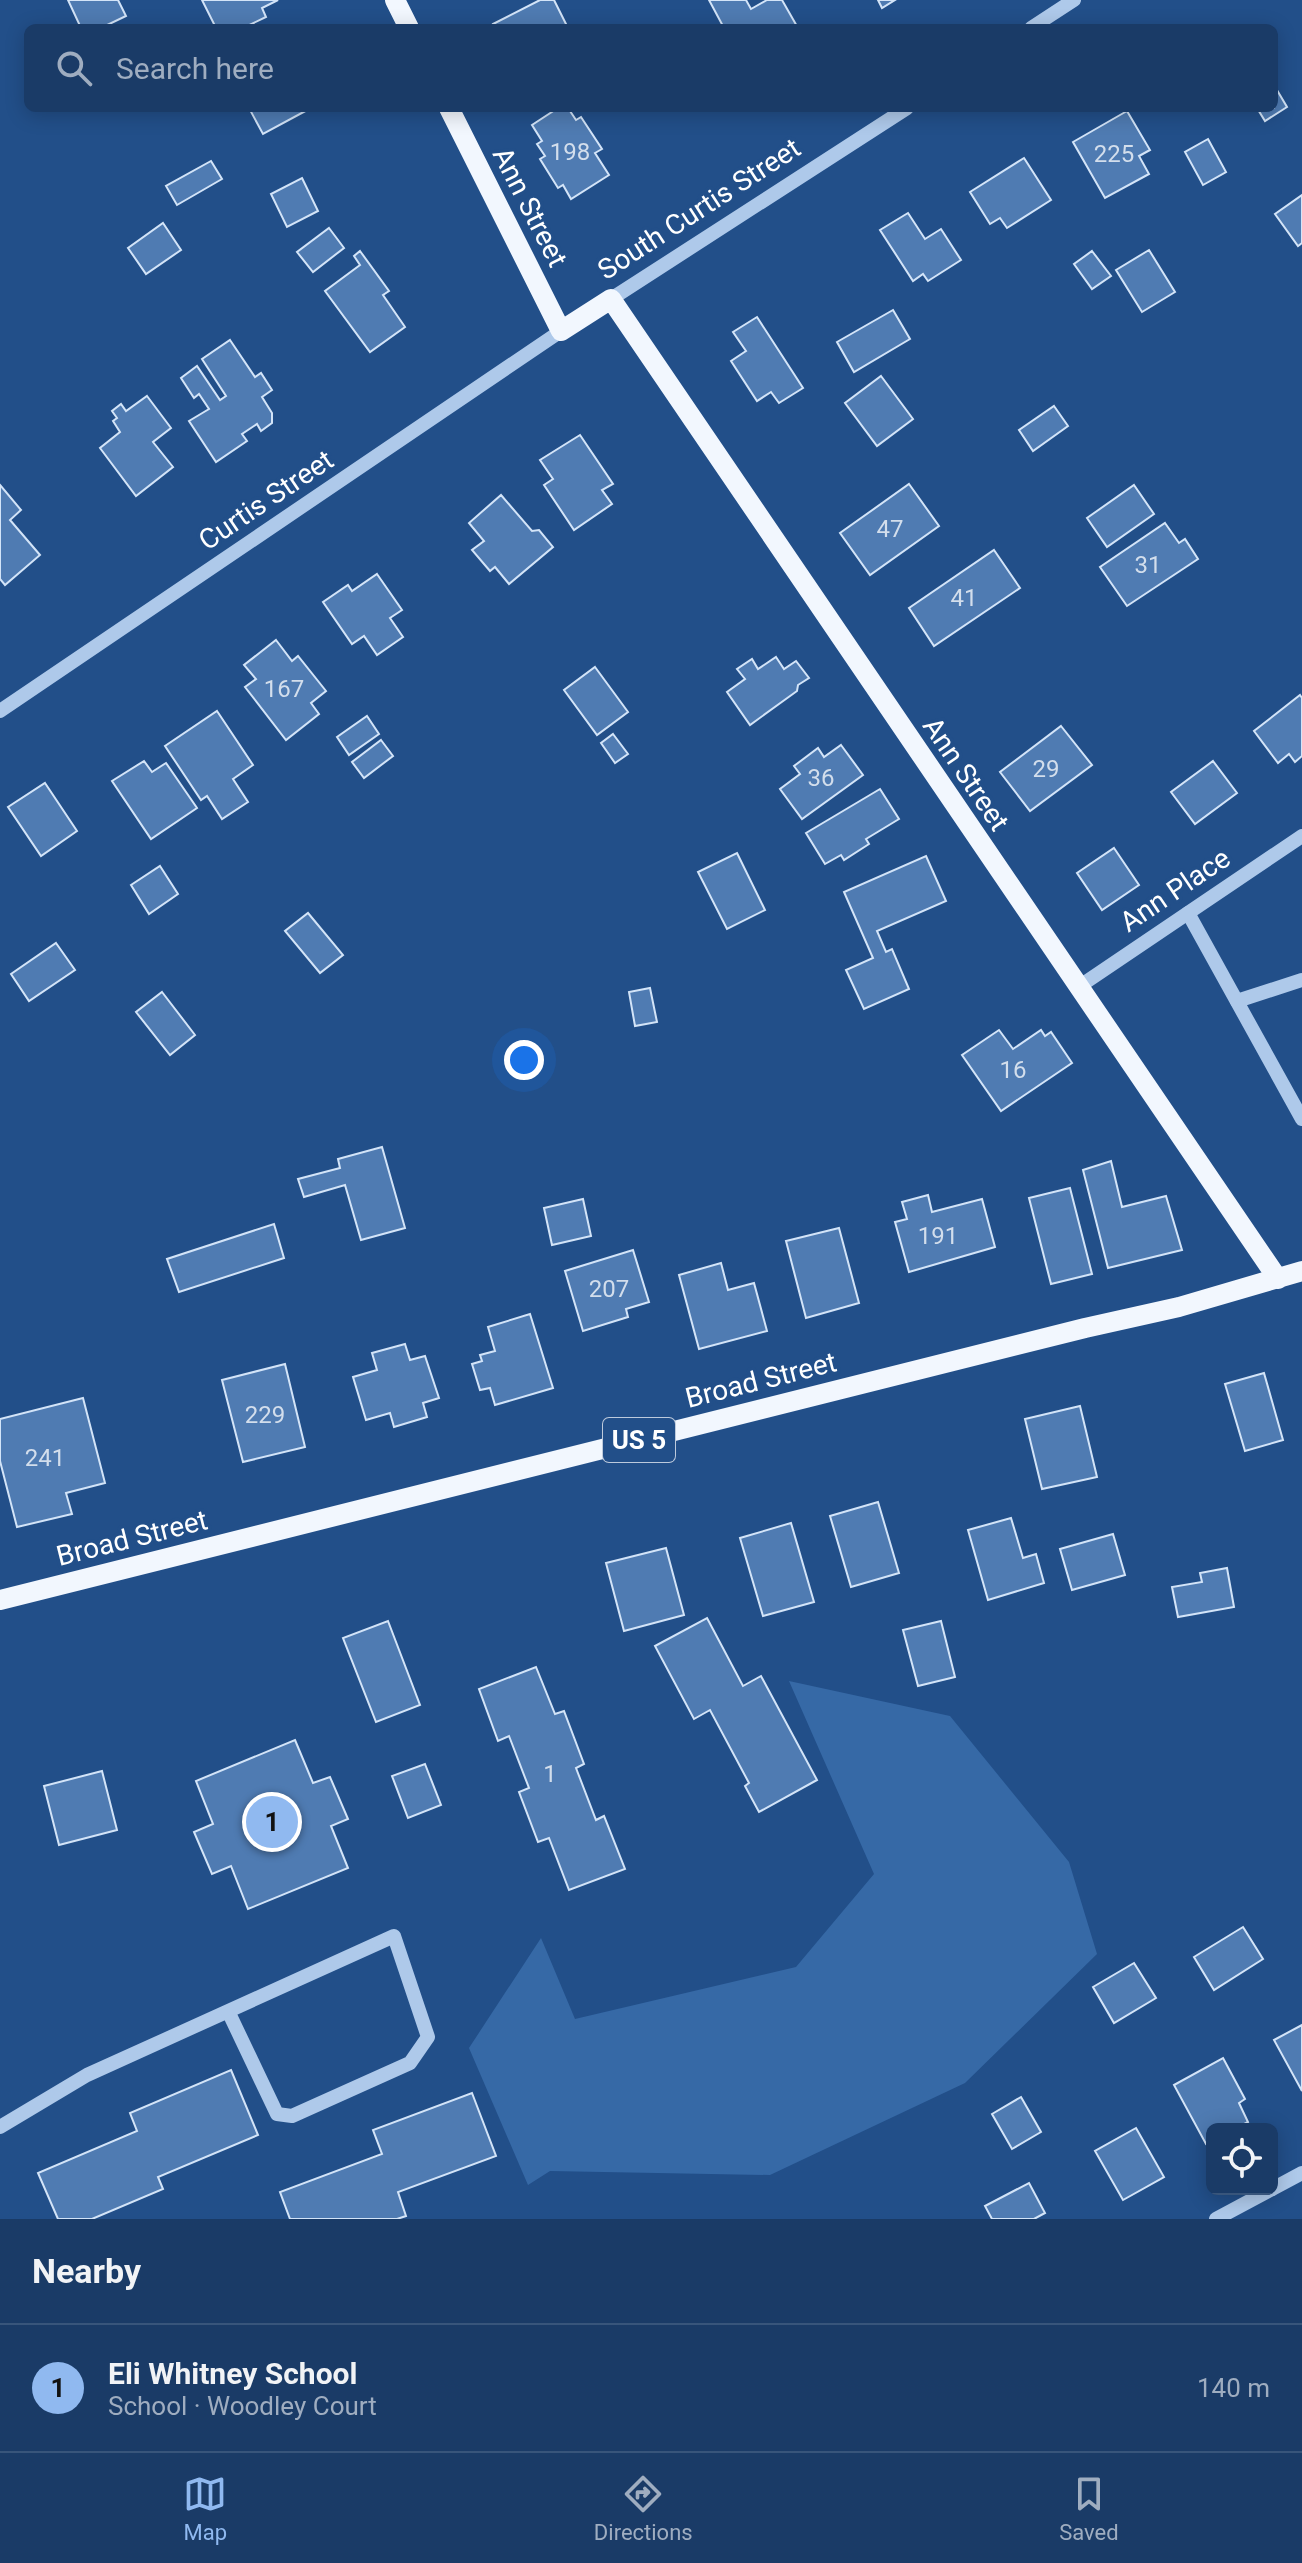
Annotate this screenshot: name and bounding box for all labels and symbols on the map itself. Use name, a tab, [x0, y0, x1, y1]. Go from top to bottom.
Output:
street label: South Curtis Street	[592, 131, 806, 287]
house number: 198	[550, 138, 590, 166]
house number: 225	[1094, 140, 1134, 168]
street label: Ann Street	[486, 142, 574, 272]
street label: Curtis Street	[192, 443, 340, 557]
house number: 47	[877, 515, 903, 543]
house number: 31	[1135, 551, 1161, 579]
house number: 41	[951, 584, 977, 612]
house number: 167	[264, 675, 304, 703]
street label: Ann Street	[916, 711, 1016, 837]
house number: 29	[1033, 755, 1059, 783]
house number: 36	[808, 764, 834, 792]
street label: Ann Place	[1114, 841, 1236, 939]
your location	[504, 1040, 544, 1080]
house number: 16	[1000, 1056, 1026, 1084]
house number: 191	[918, 1222, 958, 1250]
house number: 207	[589, 1275, 629, 1303]
street label: Broad Street	[682, 1345, 840, 1415]
house number: 229	[245, 1401, 285, 1429]
road number: US 5	[603, 1418, 675, 1462]
house number: 241	[25, 1444, 65, 1472]
street label: Broad Street	[53, 1503, 211, 1573]
house number: 1	[543, 1760, 557, 1788]
pin: 1	[246, 1792, 298, 1852]

